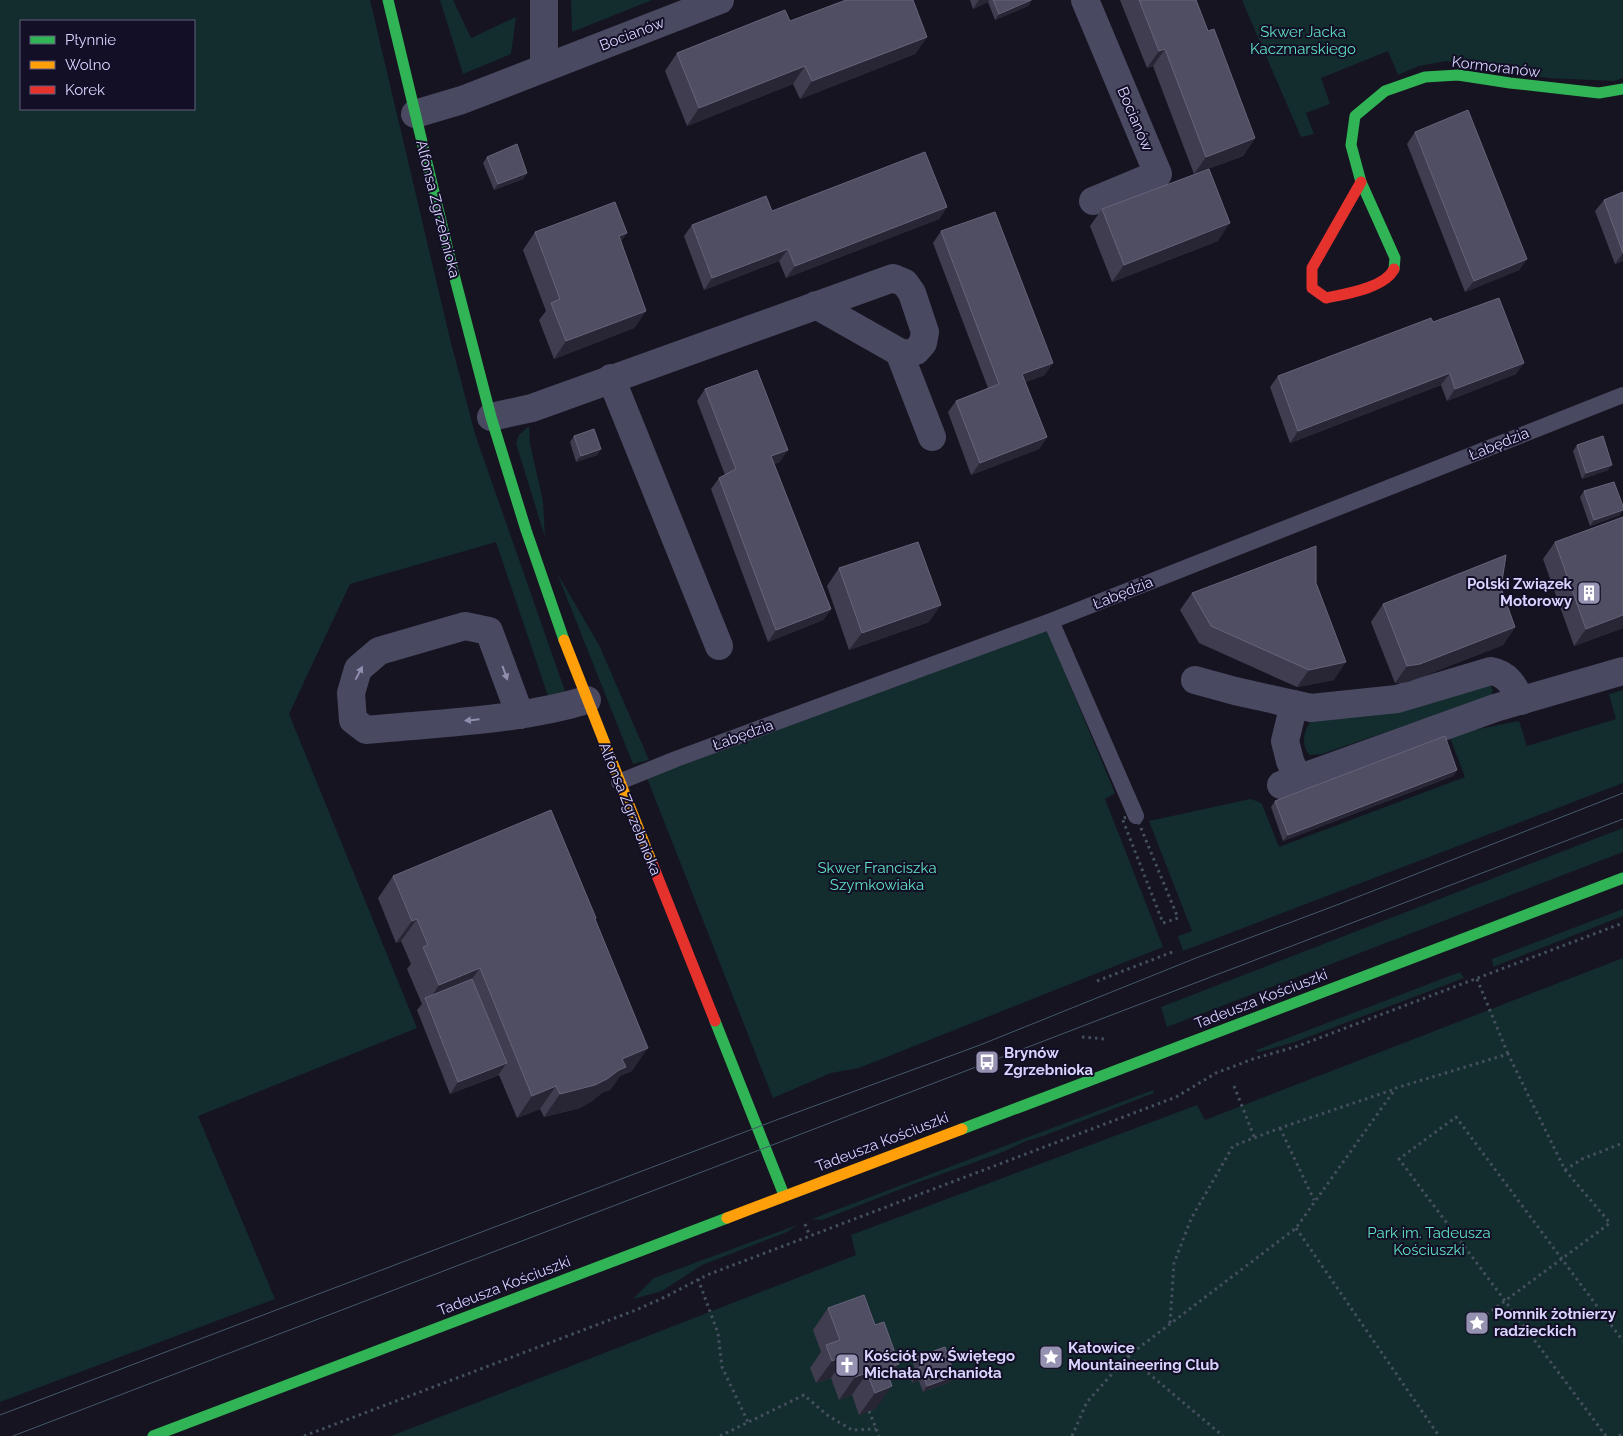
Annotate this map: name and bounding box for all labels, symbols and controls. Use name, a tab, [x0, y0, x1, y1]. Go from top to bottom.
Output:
street label: Bocianów	[597, 13, 667, 55]
legend	[20, 20, 195, 110]
park label: Skwer Jacka Kaczmarskiego	[1250, 23, 1356, 58]
text: Płynnie	[65, 31, 116, 49]
street label: Kormoranów	[1451, 53, 1541, 81]
text: Wolno	[65, 56, 110, 74]
text: Korek	[65, 81, 105, 99]
street label: Bocianów	[1113, 84, 1157, 154]
street label: Alfonsa Zgrzebnioka	[412, 138, 464, 280]
street label: Łabędzia	[1466, 424, 1532, 464]
street label: Łabędzia	[1090, 573, 1156, 613]
place label: Polski Związek Motorowy	[1467, 575, 1573, 610]
building icon: Polski Związek Motorowy	[1576, 580, 1602, 606]
one-way arrow	[355, 665, 363, 680]
one-way arrow	[501, 666, 509, 681]
one-way arrow	[463, 716, 479, 724]
street label: Łabędzia	[710, 716, 776, 754]
street label: Alfonsa Zgrzebnioka	[595, 740, 665, 878]
park label: Skwer Franciszka Szymkowiaka	[817, 859, 937, 894]
street label: Tadeusza Kościuszki	[1192, 965, 1330, 1033]
place label: Brynów Zgrzebnioka	[1004, 1044, 1094, 1079]
bus stop icon: Brynów Zgrzebnioka	[974, 1049, 1000, 1075]
street label: Tadeusza Kościuszki	[813, 1108, 951, 1176]
park label: Park im. Tadeusza Kościuszki	[1367, 1224, 1491, 1259]
street label: Tadeusza Kościuszki	[435, 1252, 573, 1320]
place label: Pomnik żołnierzy radzieckich	[1494, 1305, 1617, 1340]
place icon: Pomnik żołnierzy radzieckich	[1464, 1310, 1490, 1336]
place label: Katowice Mountaineering Club	[1068, 1339, 1220, 1374]
place icon: Katowice Mountaineering Club	[1038, 1344, 1064, 1370]
place label: Kościół pw. Świętego Michała Archanioła	[864, 1347, 1015, 1382]
church icon: Kościół pw. Świętego Michała Archanioła	[834, 1352, 860, 1378]

